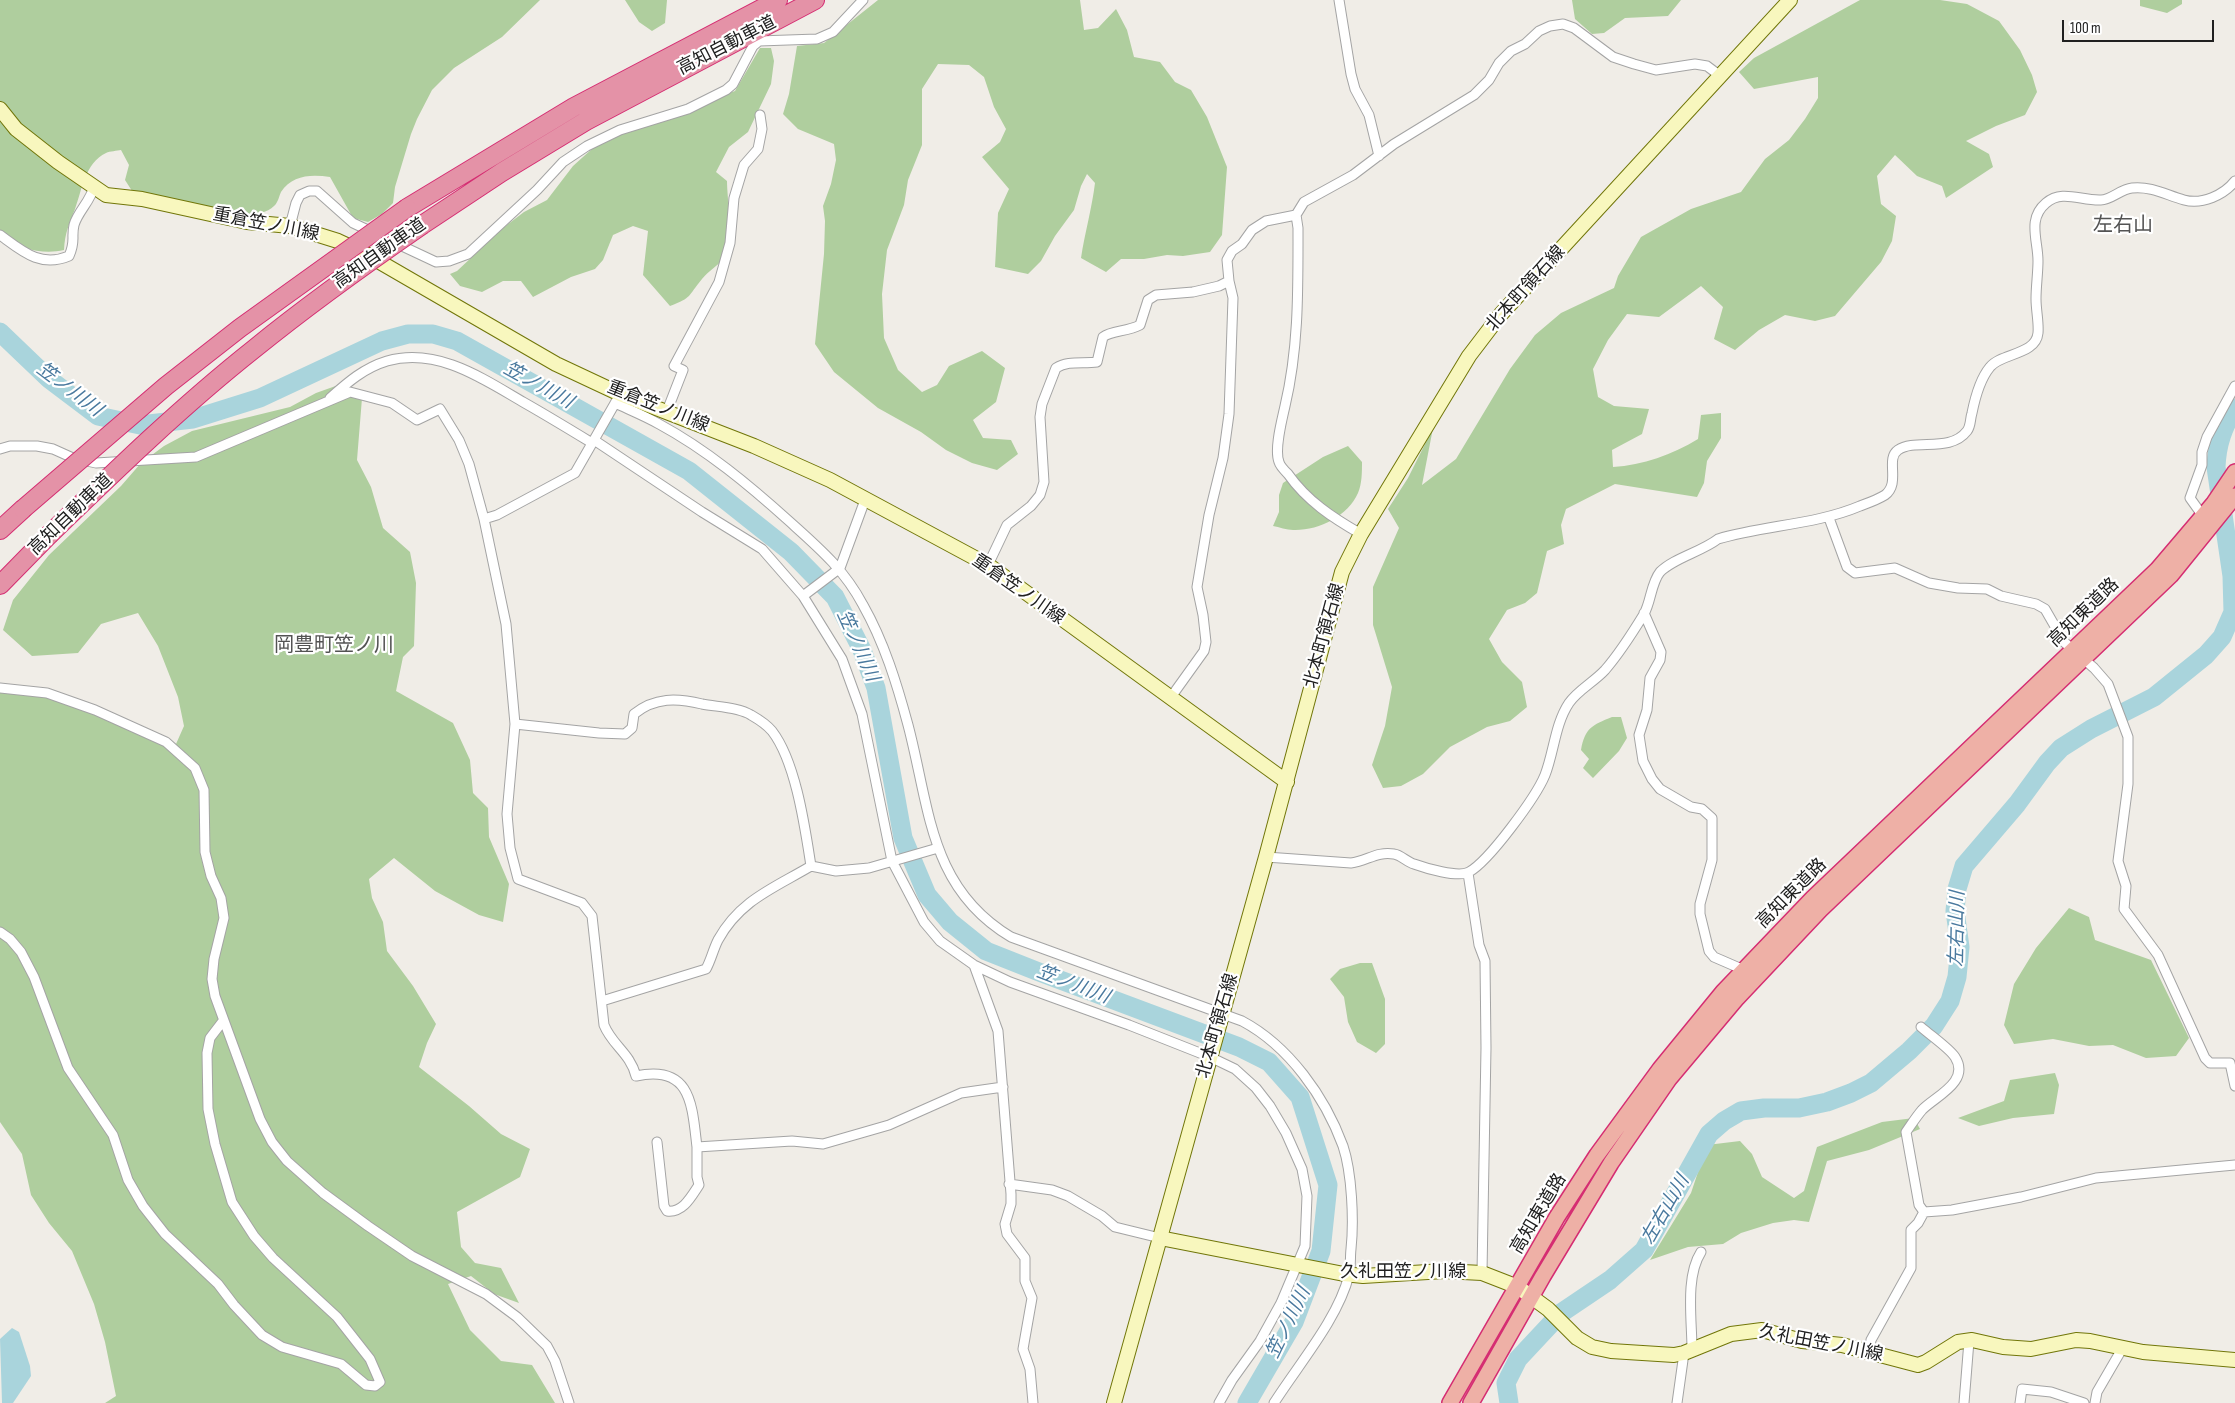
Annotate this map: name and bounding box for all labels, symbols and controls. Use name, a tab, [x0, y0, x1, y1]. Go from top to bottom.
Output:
scale bar	[2065, 10, 2218, 42]
street label: 高知自動車道	[674, 12, 780, 80]
text: 100 m	[2070, 19, 2101, 38]
street label: 重倉笠ノ川線	[211, 204, 321, 246]
street label: 高知自動車道	[330, 214, 430, 294]
district label: 左右山	[2093, 214, 2153, 238]
street label: 北本町領石線	[1482, 242, 1570, 336]
water label: 笠ノ川川	[32, 358, 106, 422]
water label: 笠ノ川川	[499, 358, 577, 414]
street label: 重倉笠ノ川線	[604, 377, 712, 437]
street label: 高知自動車道	[25, 470, 117, 560]
street label: 重倉笠ノ川線	[968, 550, 1068, 630]
street label: 高知東道路	[2044, 574, 2124, 652]
street label: 北本町領石線	[1301, 581, 1349, 691]
water label: 笠ノ川川	[831, 607, 883, 685]
district label: 岡豊町笠ノ川	[274, 634, 394, 658]
street label: 高知東道路	[1753, 855, 1831, 933]
water label: 左右山川	[1946, 891, 1970, 967]
water label: 笠ノ川川	[1033, 961, 1113, 1009]
street label: 北本町領石線	[1193, 971, 1243, 1081]
street label: 高知東道路	[1507, 1170, 1571, 1258]
water label: 左右山川	[1637, 1171, 1695, 1249]
street label: 久礼田笠ノ川線	[1340, 1261, 1466, 1283]
water label: 笠ノ川川	[1262, 1284, 1316, 1362]
street label: 久礼田笠ノ川線	[1757, 1321, 1885, 1367]

